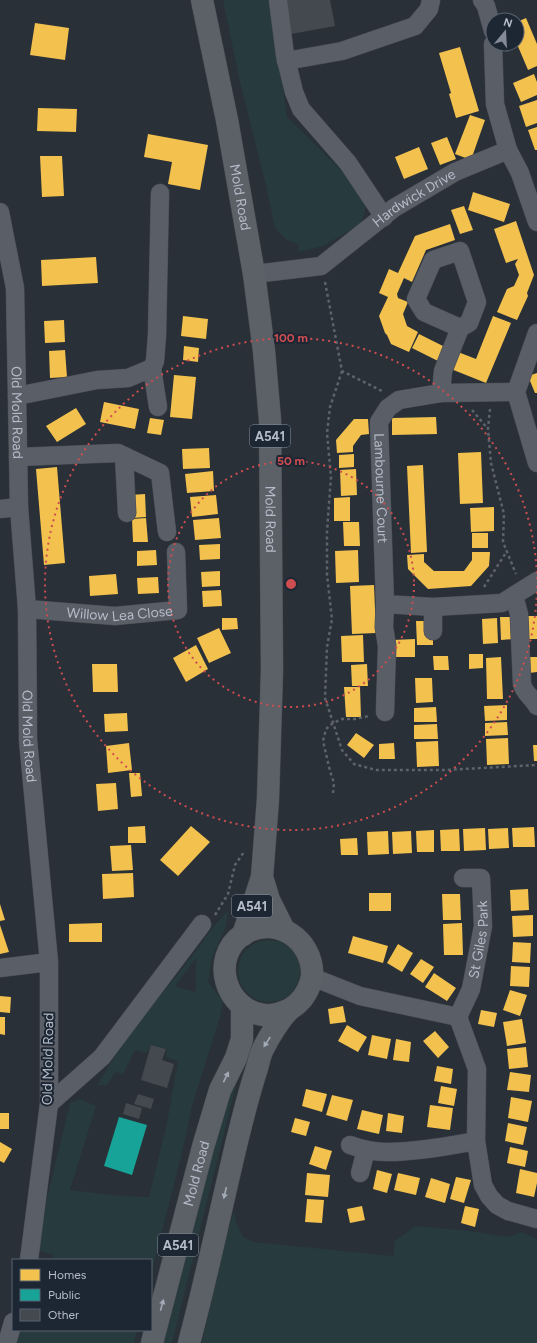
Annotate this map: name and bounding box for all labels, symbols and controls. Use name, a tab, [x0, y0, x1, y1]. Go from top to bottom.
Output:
north arrow	[485, 12, 525, 52]
text: N	[502, 15, 514, 30]
street label: Mold Road	[226, 163, 255, 232]
street label: Hardwick Drive	[369, 165, 459, 230]
text: 100 m	[274, 331, 308, 345]
street label: Old Mold Road	[8, 366, 27, 459]
road number: A541	[250, 425, 290, 447]
street label: Lambourne Court	[371, 433, 391, 544]
text: 50 m	[277, 454, 305, 468]
street label: Mold Road	[262, 486, 280, 553]
centre of rings	[284, 577, 298, 591]
street label: Willow Lea Close	[66, 602, 174, 625]
street label: Old Mold Road	[19, 690, 40, 783]
road number: A541	[232, 895, 272, 917]
street label: St Giles Park	[465, 900, 492, 980]
street label: Old Mold Road	[39, 1013, 57, 1105]
one-way arrow	[263, 1037, 271, 1048]
one-way arrow	[223, 1072, 229, 1083]
street label: Mold Road	[179, 1139, 213, 1208]
one-way arrow	[222, 1187, 228, 1199]
road number: A541	[158, 1234, 198, 1256]
legend	[12, 1259, 152, 1331]
text: Homes	[48, 1268, 87, 1282]
text: Public	[48, 1288, 81, 1302]
one-way arrow	[159, 1299, 165, 1311]
text: Other	[48, 1308, 79, 1322]

